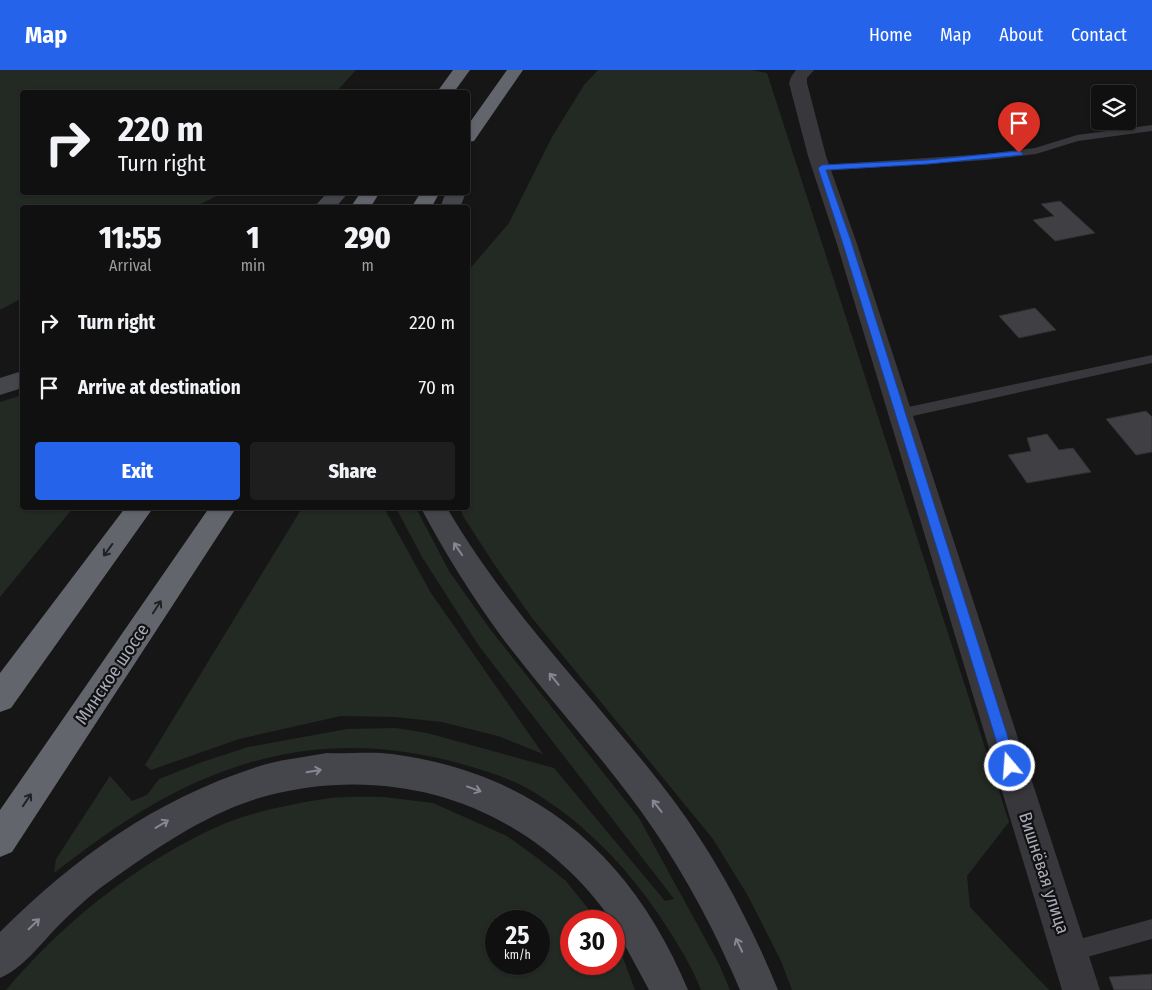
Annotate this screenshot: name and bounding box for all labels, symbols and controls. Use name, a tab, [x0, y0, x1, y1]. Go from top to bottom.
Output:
text: Map	[25, 21, 67, 49]
text: Home	[869, 24, 912, 46]
text: Map	[940, 24, 971, 46]
text: About	[999, 24, 1043, 46]
text: Contact	[1071, 24, 1127, 46]
map controls	[1091, 85, 1136, 130]
button: layers	[1091, 85, 1136, 130]
pin	[998, 102, 1040, 153]
text: 220 m	[118, 108, 204, 150]
icon: arrive	[1005, 109, 1033, 137]
icon: right	[35, 110, 100, 175]
text: Turn right	[118, 150, 206, 177]
text: 11:55	[99, 220, 162, 256]
text: 1	[247, 220, 260, 256]
text: 290	[345, 220, 391, 256]
text: Arrival	[109, 256, 152, 275]
text: min	[241, 256, 265, 275]
text: m	[362, 256, 374, 275]
icon: right	[35, 309, 63, 337]
text: Turn right	[78, 311, 155, 334]
text: 220 m	[409, 311, 455, 334]
icon: arrive	[35, 374, 63, 402]
text: Arrive at destination	[78, 376, 241, 399]
text: 70 m	[419, 376, 455, 399]
button: Exit	[35, 442, 240, 500]
button: Share	[250, 442, 455, 500]
one-way arrow	[453, 542, 463, 556]
one-way arrow	[103, 543, 113, 557]
one-way arrow	[152, 600, 162, 614]
street label: Минское шоссе	[70, 619, 154, 728]
one-way arrow	[549, 673, 560, 686]
position arrow	[983, 739, 1035, 791]
one-way arrow	[306, 766, 322, 776]
one-way arrow	[465, 785, 481, 794]
one-way arrow	[22, 793, 32, 807]
one-way arrow	[651, 800, 662, 813]
street label: Вишнёвая улица	[1014, 809, 1074, 937]
one-way arrow	[154, 819, 168, 829]
speed limit sign: 30	[560, 910, 625, 975]
one-way arrow	[28, 918, 40, 930]
text: 25	[506, 921, 529, 951]
one-way arrow	[734, 938, 744, 953]
text: km/h	[504, 948, 531, 962]

